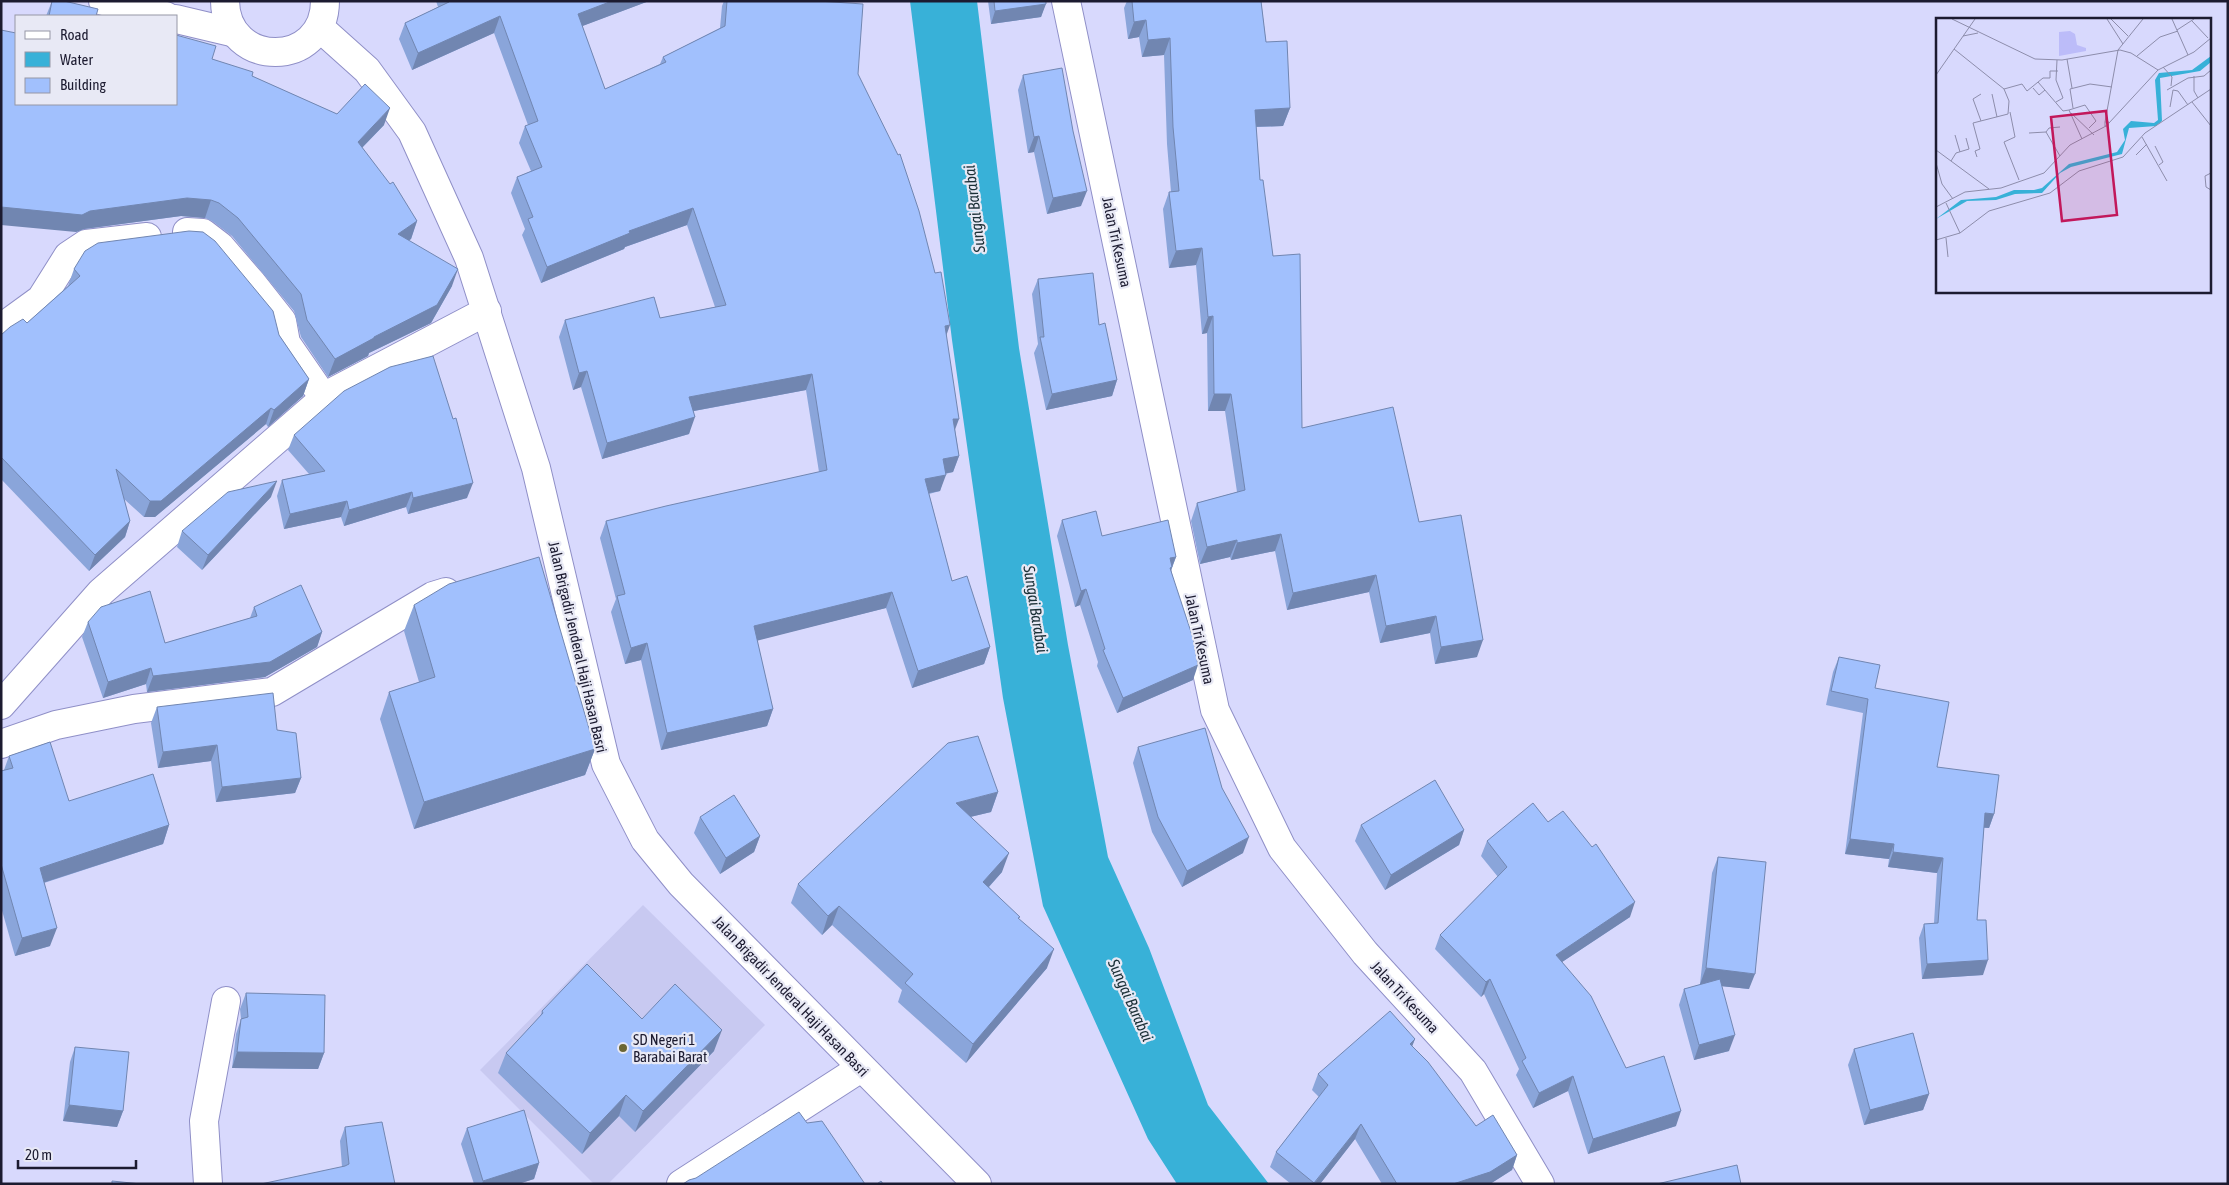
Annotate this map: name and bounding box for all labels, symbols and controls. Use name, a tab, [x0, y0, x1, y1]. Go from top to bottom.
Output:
legend	[15, 15, 178, 105]
inset map	[1936, 18, 2212, 292]
text: Road	[60, 26, 89, 43]
text: Water	[60, 51, 93, 68]
text: Building	[60, 76, 106, 93]
water label: Sungai Barabai	[960, 164, 989, 255]
street label: Jalan Tri Kesuma	[1099, 195, 1135, 289]
street label: Jalan Brigadir Jenderal Haji Hasan Basri	[545, 540, 611, 754]
water label: Sungai Barabai	[1019, 563, 1052, 654]
street label: Jalan Tri Kesuma	[1182, 592, 1218, 686]
street label: Jalan Brigadir Jenderal Haji Hasan Basri	[710, 912, 872, 1080]
water label: Sungai Barabai	[1104, 955, 1157, 1045]
street label: Jalan Tri Kesuma	[1367, 958, 1443, 1036]
place label: SD Negeri 1 Barabai Barat	[633, 1031, 707, 1065]
marker: SD Negeri 1 Barabai Barat	[617, 1042, 629, 1054]
scale bar	[18, 1138, 135, 1170]
text: 20 m	[25, 1146, 52, 1163]

